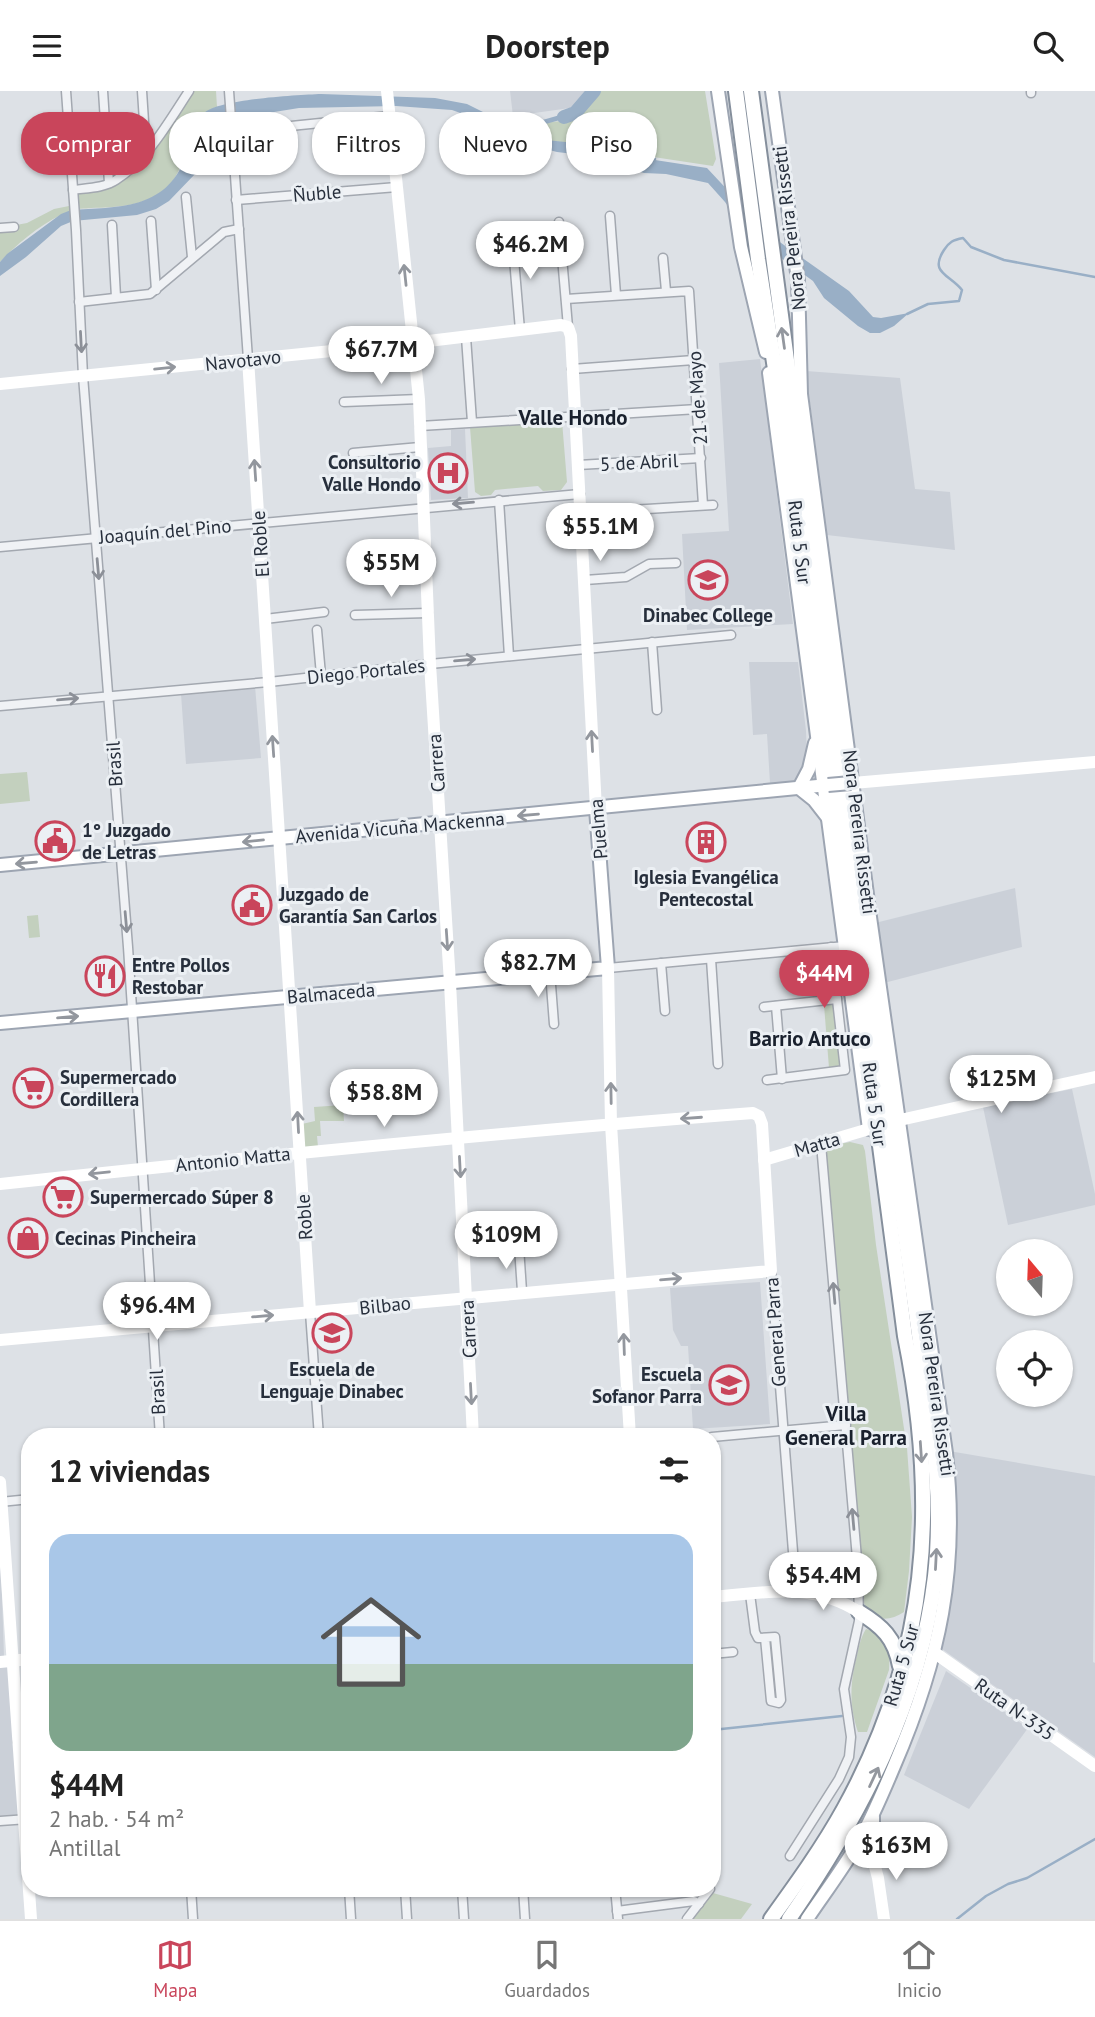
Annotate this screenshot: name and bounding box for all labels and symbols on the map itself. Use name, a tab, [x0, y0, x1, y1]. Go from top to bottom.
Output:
street label: Nora Pereira Rissetti	[767, 144, 811, 312]
street label: Ñuble	[292, 179, 342, 207]
pin: $46.2M	[473, 221, 587, 281]
one-way arrow	[399, 265, 412, 287]
pin: $67.7M	[324, 327, 438, 386]
one-way arrow	[777, 327, 790, 349]
one-way arrow	[75, 330, 88, 353]
street label: Navotavo	[204, 344, 282, 376]
street label: 21 de Mayo	[682, 350, 712, 446]
one-way arrow	[154, 361, 176, 374]
district label: Valle Hondo	[517, 404, 628, 431]
street label: 5 de Abril	[599, 448, 679, 476]
place label: Consultorio Valle Hondo	[321, 450, 421, 496]
hospital icon: Consultorio Valle Hondo	[427, 452, 469, 494]
one-way arrow	[248, 459, 261, 481]
one-way arrow	[452, 497, 475, 510]
street label: Ruta 5 Sur	[783, 499, 817, 586]
pin: $55.1M	[543, 503, 657, 563]
street label: El Roble	[246, 510, 274, 578]
street label: Joaquín del Pino	[97, 513, 232, 549]
pin: $55M	[350, 539, 432, 599]
one-way arrow	[92, 557, 105, 580]
school or university icon: Dinabec College	[687, 559, 729, 601]
place label: Dinabec College	[643, 603, 773, 627]
street label: Diego Portales	[306, 653, 426, 689]
one-way arrow	[453, 654, 476, 667]
one-way arrow	[56, 692, 79, 705]
one-way arrow	[585, 730, 598, 753]
street label: Carrera	[422, 733, 450, 793]
one-way arrow	[266, 735, 279, 757]
street label: Brasil	[100, 740, 128, 788]
street label: Nora Pereira Rissetti	[838, 748, 882, 916]
street label: Puelma	[583, 798, 613, 860]
street label: Avenida Vicuña Mackenna	[294, 806, 506, 848]
one-way arrow	[517, 809, 540, 822]
place label: 1° Juzgado de Letras	[82, 818, 171, 864]
public building icon: 1° Juzgado de Letras	[34, 820, 76, 862]
building icon: Iglesia Evangélica Pentecostal	[685, 821, 727, 863]
one-way arrow	[242, 835, 264, 848]
one-way arrow	[15, 856, 38, 869]
place label: Iglesia Evangélica Pentecostal	[633, 865, 779, 911]
place label: Juzgado de Garantía San Carlos	[278, 882, 437, 928]
public building icon: Juzgado de Garantía San Carlos	[231, 884, 273, 926]
one-way arrow	[119, 910, 132, 933]
one-way arrow	[441, 928, 454, 951]
pin: $82.7M	[481, 939, 595, 999]
pin: $44M	[783, 951, 865, 1010]
place label: Entre Pollos Restobar	[132, 953, 230, 999]
restaurant icon: Entre Pollos Restobar	[84, 955, 126, 997]
street label: Balmaceda	[286, 977, 376, 1009]
one-way arrow	[56, 1010, 79, 1023]
district label: Barrio Antuco	[749, 1025, 871, 1052]
pin: $125M	[952, 1055, 1050, 1115]
street label: Ruta 5 Sur	[857, 1060, 893, 1148]
place label: Supermercado Cordillera	[60, 1065, 177, 1111]
supermarket icon: Supermercado Cordillera	[12, 1067, 54, 1109]
pin: $58.8M	[327, 1069, 441, 1129]
one-way arrow	[604, 1081, 617, 1104]
one-way arrow	[291, 1110, 304, 1133]
one-way arrow	[681, 1112, 703, 1125]
street label: Matta	[791, 1126, 843, 1162]
street label: Antonio Matta	[174, 1141, 292, 1177]
one-way arrow	[453, 1155, 466, 1178]
one-way arrow	[88, 1167, 111, 1180]
supermarket icon: Supermercado Súper 8	[42, 1176, 84, 1218]
place label: Supermercado Súper 8	[90, 1185, 274, 1209]
street label: Roble	[290, 1193, 318, 1241]
pin: $109M	[457, 1211, 555, 1271]
shop icon: Cecinas Pincheira	[7, 1217, 49, 1259]
place label: Cecinas Pincheira	[55, 1226, 196, 1250]
north arrow	[996, 1239, 1073, 1316]
one-way arrow	[659, 1272, 682, 1285]
street label: General Parra	[759, 1277, 791, 1387]
one-way arrow	[828, 1282, 841, 1304]
pin: $96.4M	[100, 1283, 214, 1342]
street label: Bilbao	[358, 1290, 412, 1320]
street label: Carrera	[454, 1299, 482, 1359]
one-way arrow	[251, 1309, 274, 1322]
street label: Nora Pereira Rissetti	[914, 1310, 960, 1478]
school or university icon: Escuela de Lenguaje Dinabec	[311, 1312, 353, 1354]
one-way arrow	[617, 1333, 630, 1356]
place label: Escuela de Lenguaje Dinabec	[260, 1357, 404, 1403]
place label: Escuela Sofanor Parra	[592, 1362, 702, 1408]
school or university icon: Escuela Sofanor Parra	[708, 1364, 750, 1406]
street label: Brasil	[144, 1368, 170, 1415]
one-way arrow	[465, 1382, 478, 1405]
district label: Villa General Parra	[785, 1400, 907, 1451]
one-way arrow	[915, 1440, 928, 1462]
one-way arrow	[846, 1509, 859, 1531]
one-way arrow	[930, 1548, 943, 1571]
pin: $54.4M	[766, 1553, 880, 1612]
street label: Ruta 5 Sur	[878, 1621, 924, 1709]
street label: Ruta N-335	[970, 1672, 1060, 1746]
one-way arrow	[868, 1767, 881, 1788]
pin: $163M	[847, 1823, 945, 1882]

